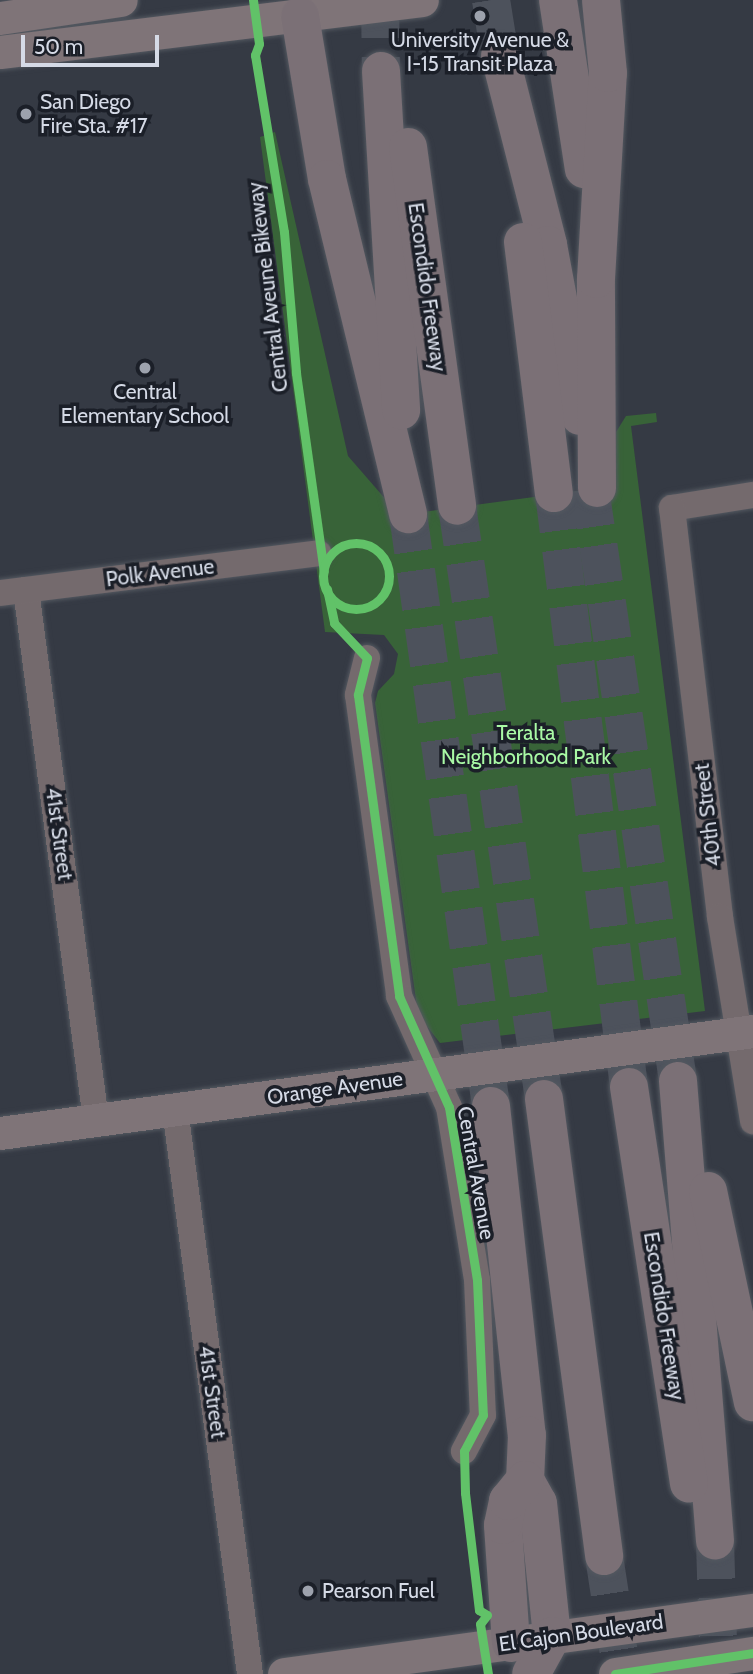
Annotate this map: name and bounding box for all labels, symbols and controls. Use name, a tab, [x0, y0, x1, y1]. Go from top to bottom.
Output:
marker: University Avenue & I-15 Transit Plaza	[472, 8, 488, 24]
scale bar	[24, 21, 163, 65]
place label: University Avenue & I-15 Transit Plaza	[391, 27, 569, 77]
text: 50 m	[34, 34, 83, 59]
place label: San Diego Fire Sta. #17	[40, 89, 148, 139]
marker: San Diego Fire Sta. #17	[18, 106, 34, 122]
street label: Central Aveune Bikeway	[243, 180, 293, 394]
street label: Escondido Freeway	[403, 201, 451, 373]
marker: Central Elementary School	[137, 360, 153, 376]
place label: Central Elementary School	[61, 379, 229, 429]
street label: Polk Avenue	[104, 554, 216, 592]
park label: Teralta Neighborhood Park	[441, 720, 611, 770]
street label: 40th Street	[689, 762, 727, 868]
street label: 41st Street	[40, 786, 78, 882]
street label: Orange Avenue	[265, 1066, 405, 1110]
street label: Central Avenue	[452, 1104, 500, 1242]
street label: Escondido Freeway	[638, 1230, 690, 1402]
street label: 41st Street	[193, 1344, 231, 1440]
place label: Pearson Fuel	[322, 1578, 435, 1604]
marker: Pearson Fuel	[300, 1583, 316, 1599]
street label: El Cajon Boulevard	[497, 1609, 665, 1657]

